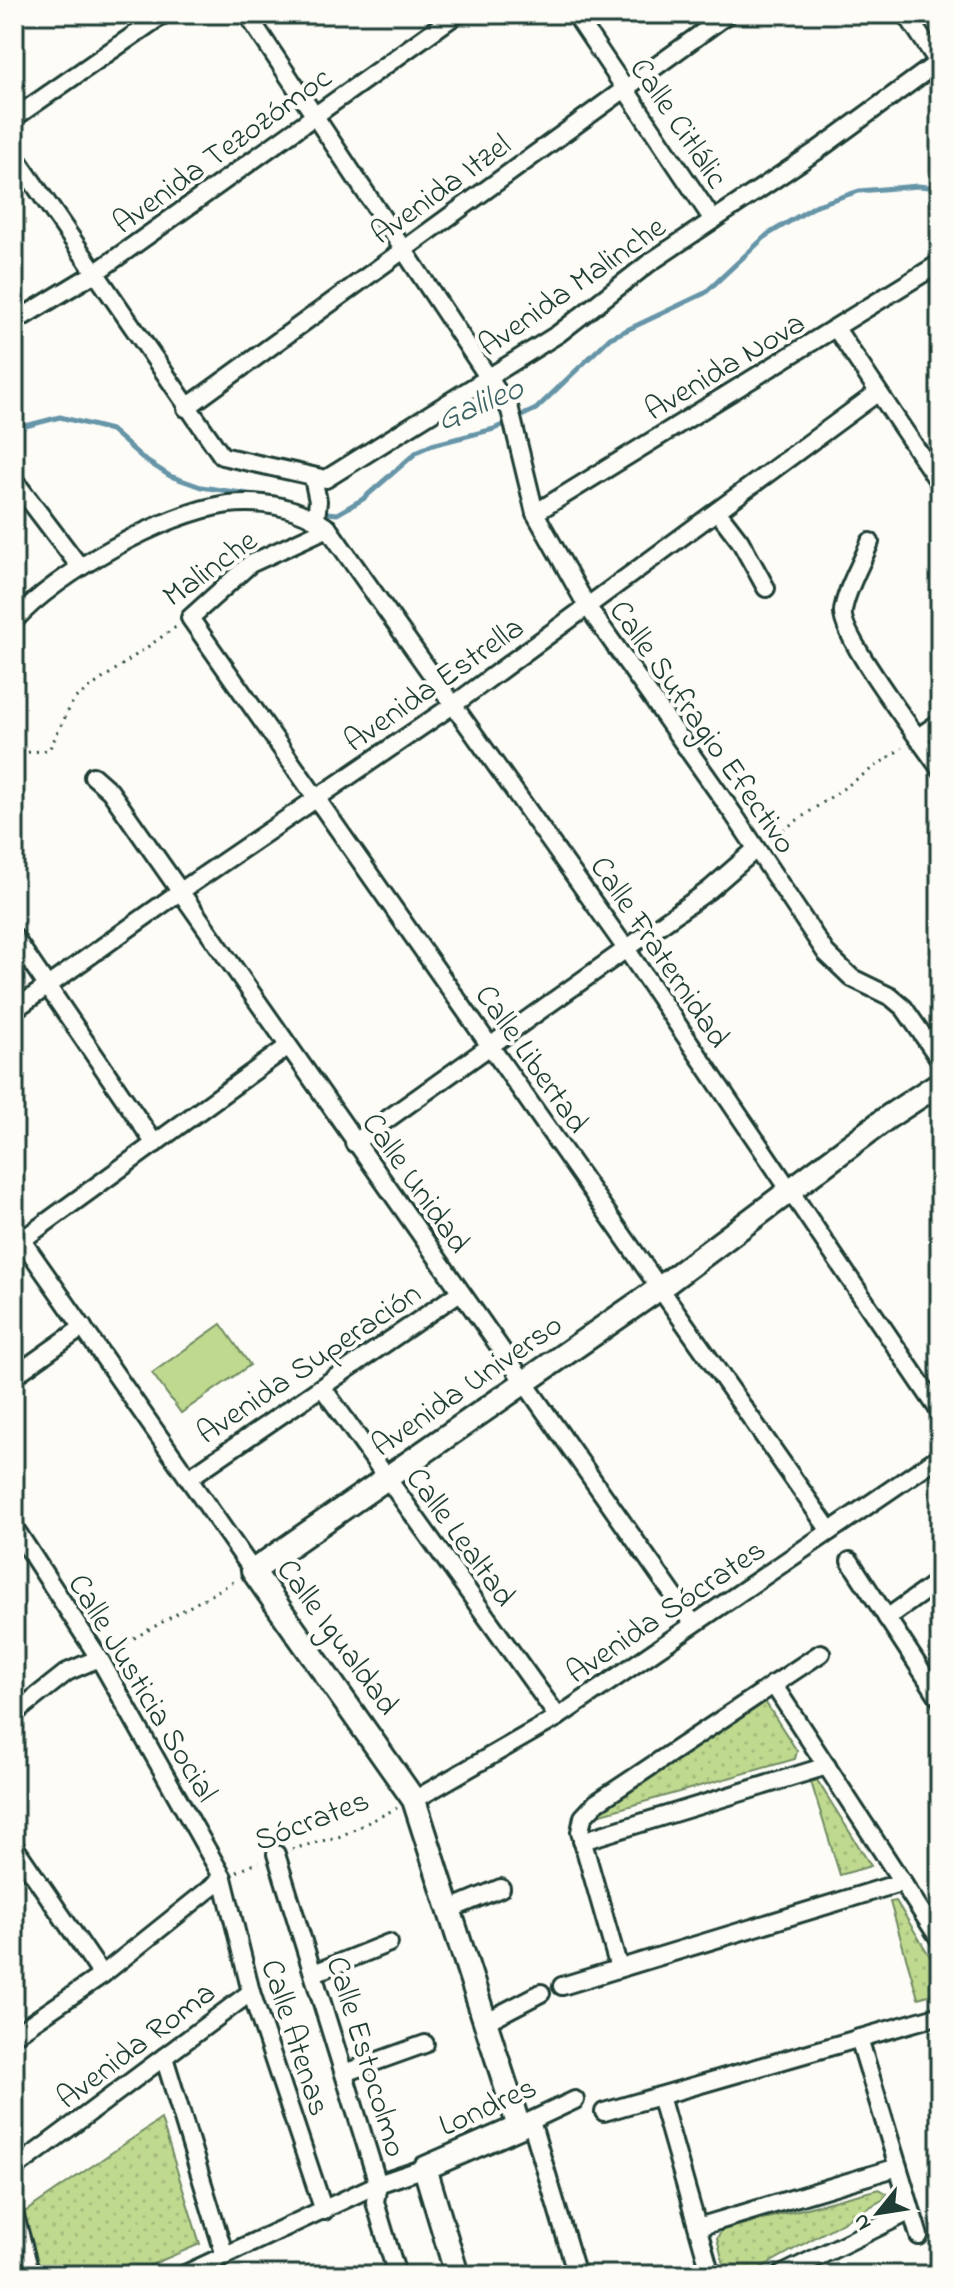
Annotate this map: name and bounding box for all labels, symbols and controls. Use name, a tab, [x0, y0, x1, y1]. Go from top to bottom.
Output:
street label: Calle Citlálic	[616, 49, 739, 199]
street label: Avenida Tezozómoc	[104, 56, 343, 247]
street label: Avenida Itzel	[362, 124, 522, 258]
street label: Avenida Malinche	[470, 205, 677, 370]
street label: Avenida Nova	[637, 301, 815, 435]
water label: Galileo	[429, 365, 533, 446]
street label: Malinche	[154, 519, 269, 620]
street label: Calle Sufragio Efectivo	[596, 591, 807, 865]
street label: Avenida Estrella	[335, 606, 535, 766]
street label: Calle Fraternidad	[576, 847, 740, 1059]
street label: Calle Libertad	[461, 976, 599, 1144]
street label: Calle Unidad	[348, 1104, 480, 1264]
street label: Avenida Superación	[188, 1272, 432, 1458]
street label: Avenida Universo	[363, 1303, 573, 1470]
street label: Calle Lealtad	[392, 1458, 526, 1618]
street label: Avenida Sócrates	[558, 1529, 776, 1697]
street label: Calle Igualdad	[263, 1550, 409, 1726]
street label: Calle Justicia Social	[54, 1565, 228, 1812]
street label: Sócrates	[248, 1779, 377, 1866]
street label: Calle Estocolmo	[312, 1951, 417, 2163]
street label: Calle Atenas	[246, 1954, 341, 2122]
street label: Avenida Roma	[48, 1971, 227, 2122]
street label: Londres	[432, 2066, 545, 2151]
north arrow	[838, 2173, 918, 2253]
text: N	[846, 2207, 881, 2236]

